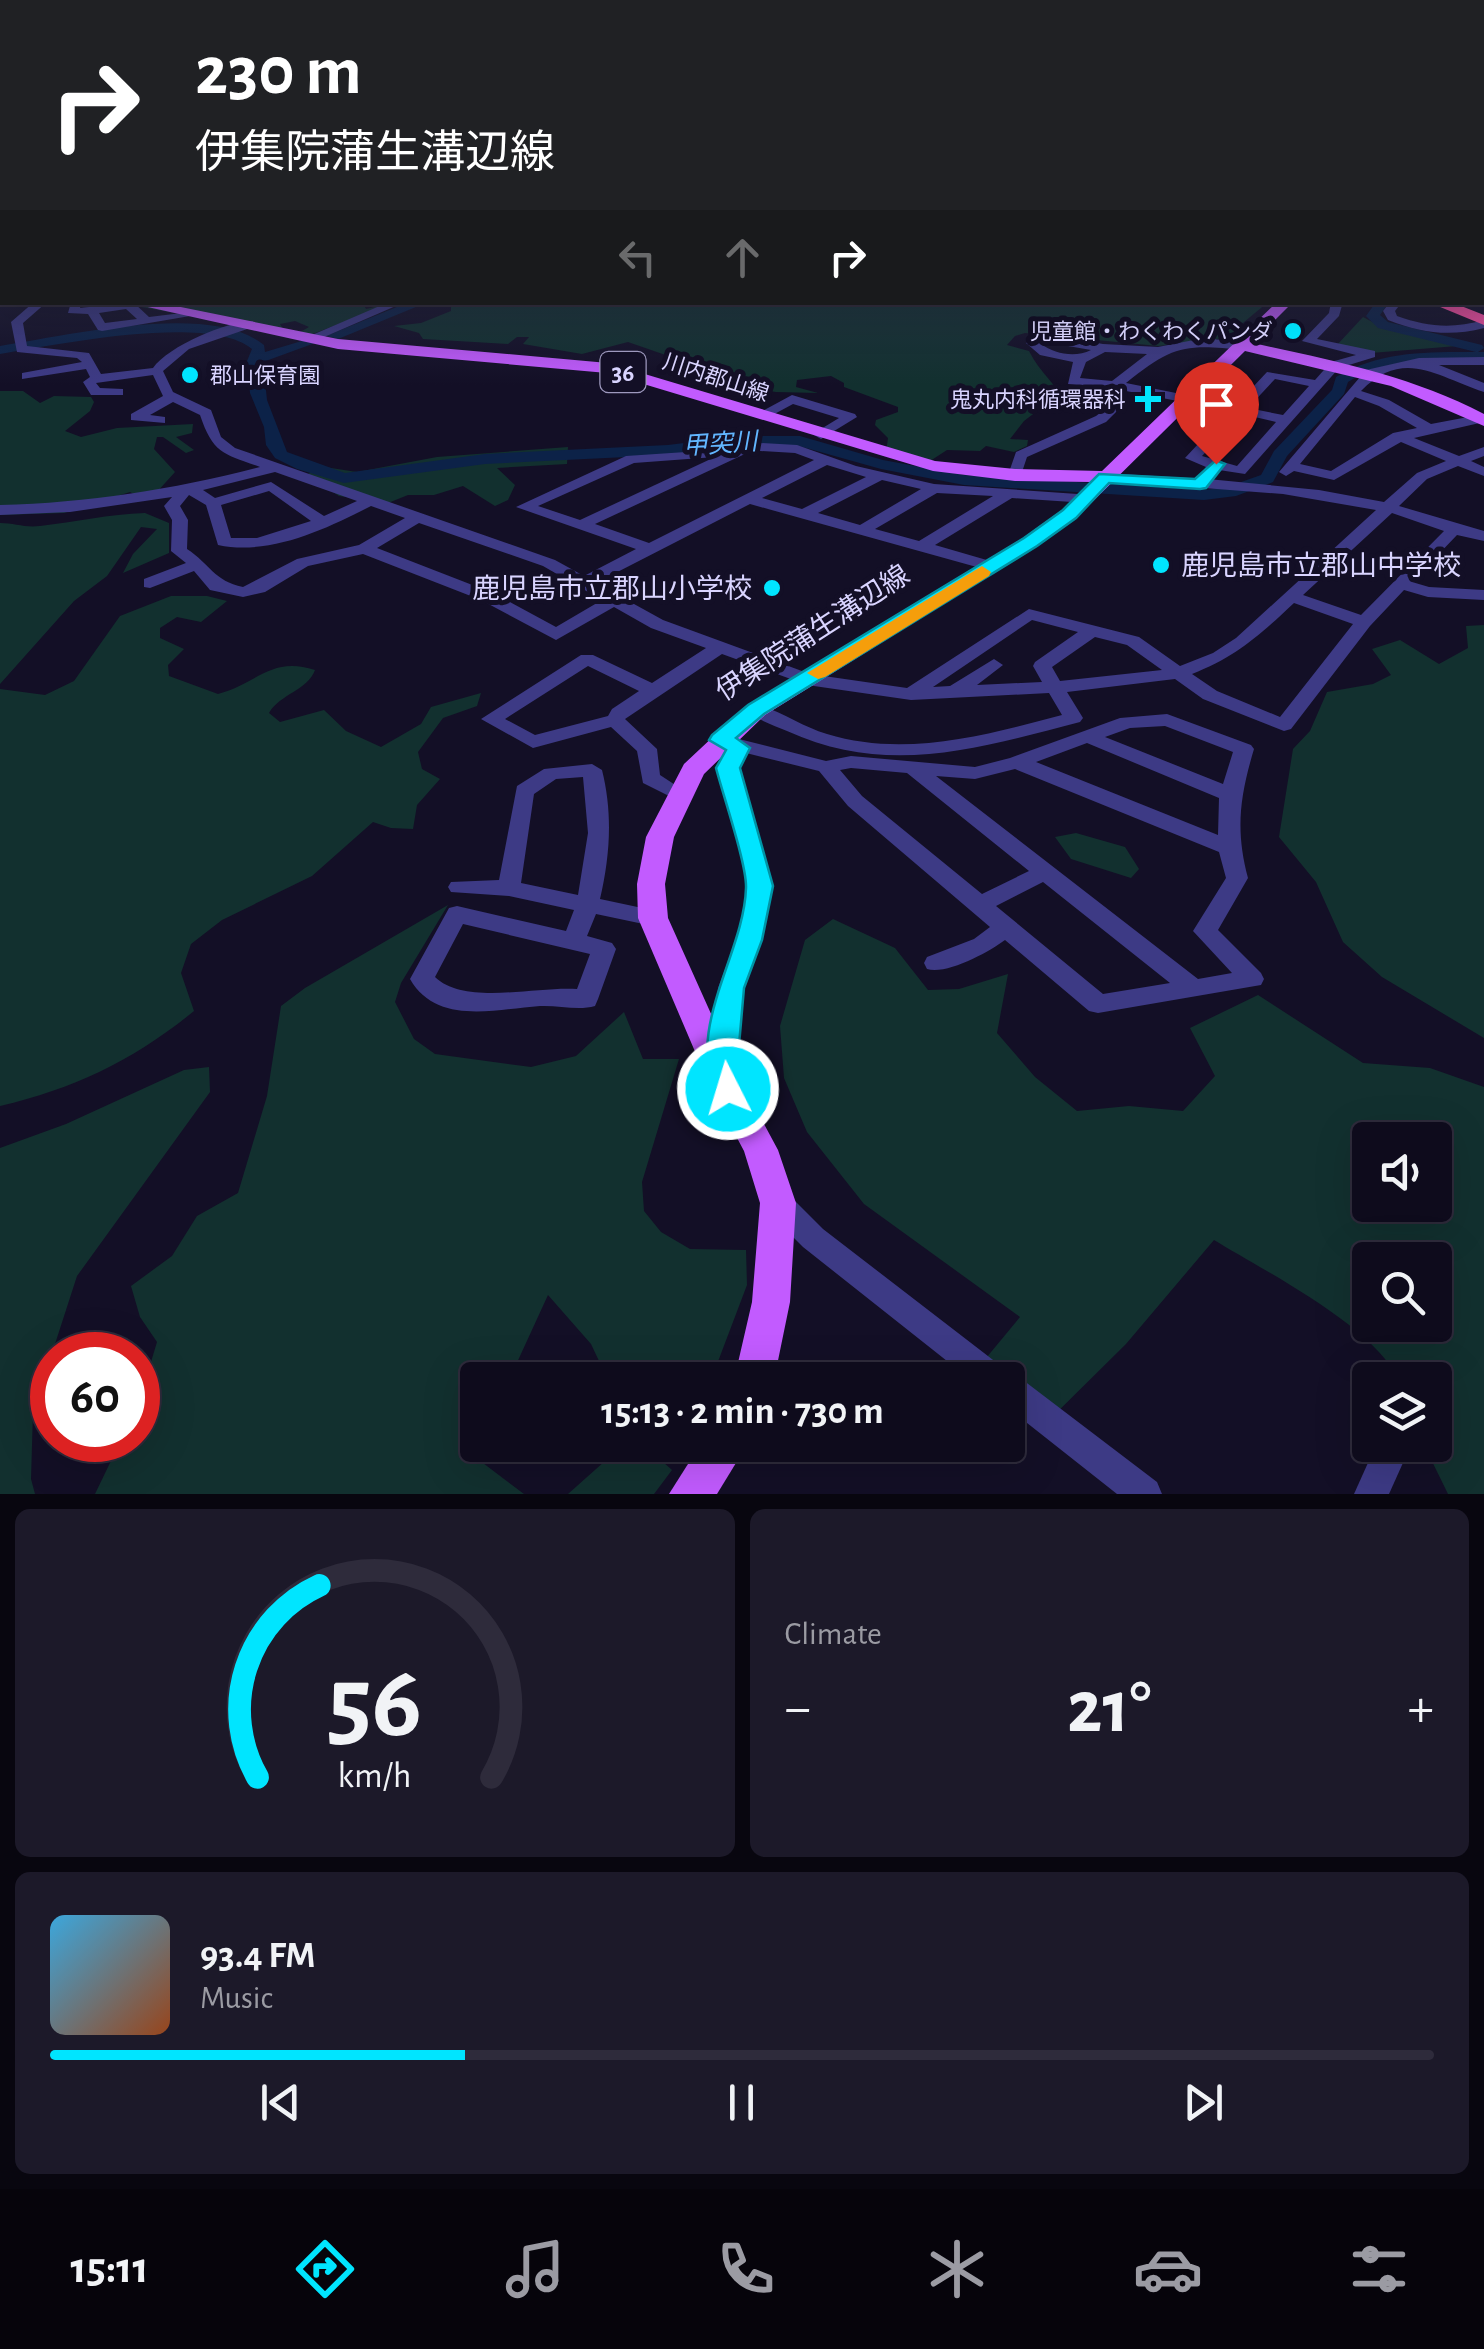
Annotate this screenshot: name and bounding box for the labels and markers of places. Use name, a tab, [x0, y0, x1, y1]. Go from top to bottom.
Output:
place label: 児童館・わくわくパンダ	[1030, 320, 1273, 343]
marker: 児童館・わくわくパンダ	[1282, 320, 1304, 342]
pin	[1174, 362, 1259, 465]
marker: 郡山保育園	[179, 364, 201, 386]
place label: 郡山保育園	[210, 364, 320, 387]
marker: 鬼丸内科循環器科	[1135, 386, 1161, 412]
place label: 鬼丸内科循環器科	[950, 388, 1126, 411]
place label: 鹿児島市立郡山中学校	[1181, 551, 1461, 581]
marker: 鹿児島市立郡山中学校	[1150, 554, 1172, 576]
place label: 鹿児島市立郡山小学校	[472, 574, 752, 604]
marker: 鹿児島市立郡山小学校	[761, 577, 783, 599]

